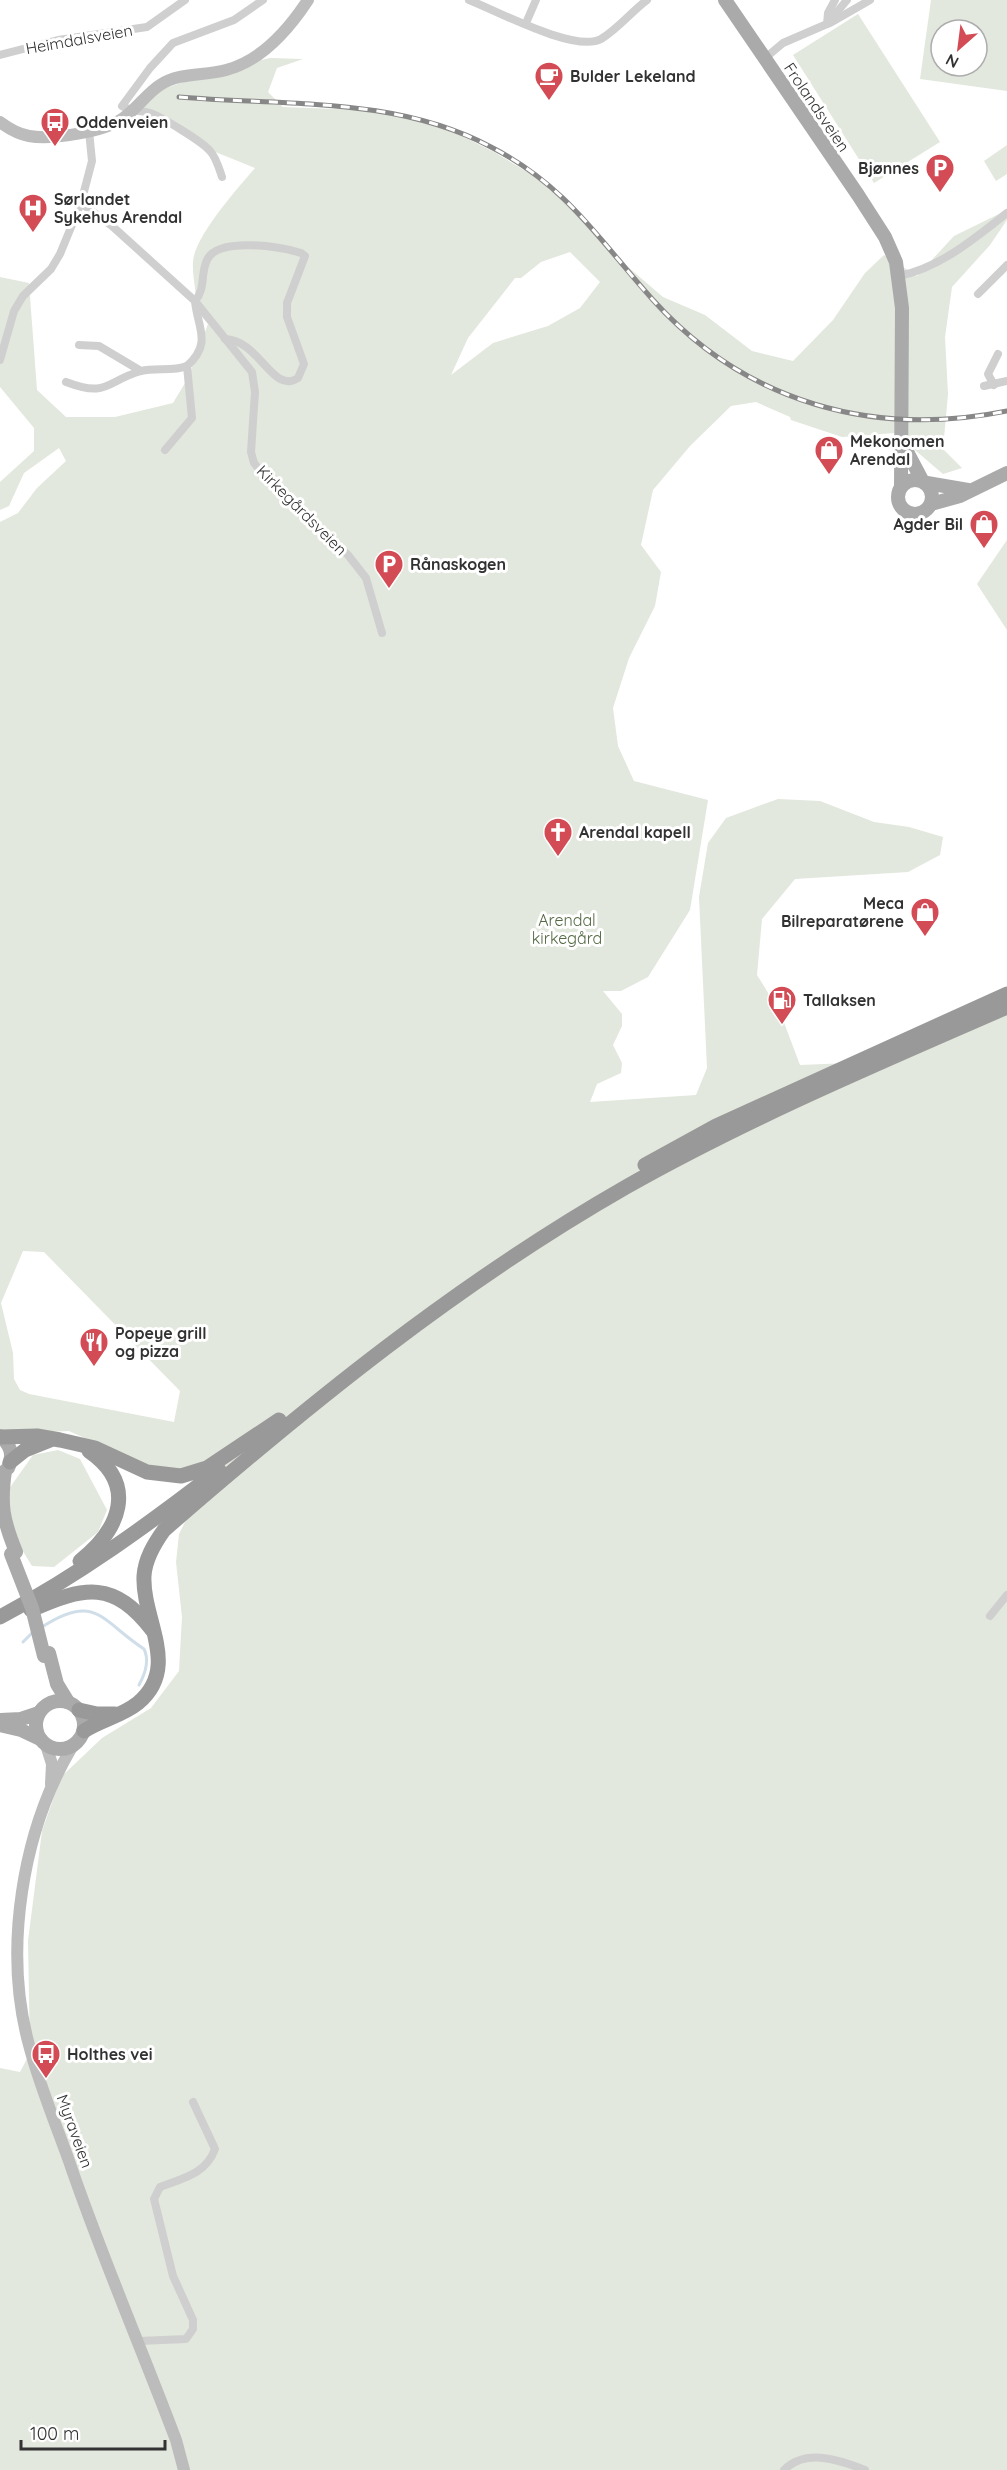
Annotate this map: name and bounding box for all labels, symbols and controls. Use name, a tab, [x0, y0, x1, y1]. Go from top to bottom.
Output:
north arrow	[929, 18, 989, 78]
street label: Heimdalsveien	[24, 20, 134, 58]
text: N	[942, 50, 962, 73]
street label: Frolandsveien	[780, 59, 854, 155]
cafe icon: Bulder Lekeland	[533, 60, 565, 102]
place label: Bulder Lekeland	[570, 66, 696, 86]
bus stop icon: Oddenveien	[39, 106, 71, 148]
place label: Oddenveien	[76, 112, 168, 132]
parking icon: Bjønnes	[924, 152, 956, 194]
place label: Bjønnes	[858, 158, 919, 178]
place label: Sørlandet Sykehus Arendal	[54, 189, 182, 227]
hospital icon: Sørlandet Sykehus Arendal	[17, 192, 49, 234]
place label: Mekonomen Arendal	[850, 431, 945, 469]
shop icon: Mekonomen Arendal	[813, 434, 845, 476]
street label: Kirkegårdsveien	[253, 461, 351, 559]
shop icon: Agder Bil	[968, 508, 1000, 550]
place label: Agder Bil	[893, 514, 963, 534]
parking icon: Rånaskogen	[373, 548, 405, 590]
place label: Rånaskogen	[410, 554, 506, 574]
church icon: Arendal kapell	[542, 816, 574, 858]
place label: Arendal kapell	[579, 822, 691, 842]
place label: Meca Bilreparatørene	[781, 893, 904, 931]
shop icon: Meca Bilreparatørene	[909, 896, 941, 938]
park label: Arendal kirkegård	[532, 910, 602, 948]
fuel station icon: Tallaksen	[766, 984, 798, 1026]
place label: Tallaksen	[803, 990, 876, 1010]
place label: Popeye grill og pizza	[115, 1323, 207, 1361]
restaurant icon: Popeye grill og pizza	[78, 1326, 110, 1368]
bus stop icon: Holthes vei	[30, 2038, 62, 2080]
place label: Holthes vei	[67, 2044, 152, 2064]
street label: Myraveien	[52, 2091, 98, 2171]
scale bar	[21, 2413, 165, 2451]
text: 100 m	[30, 2422, 79, 2445]

